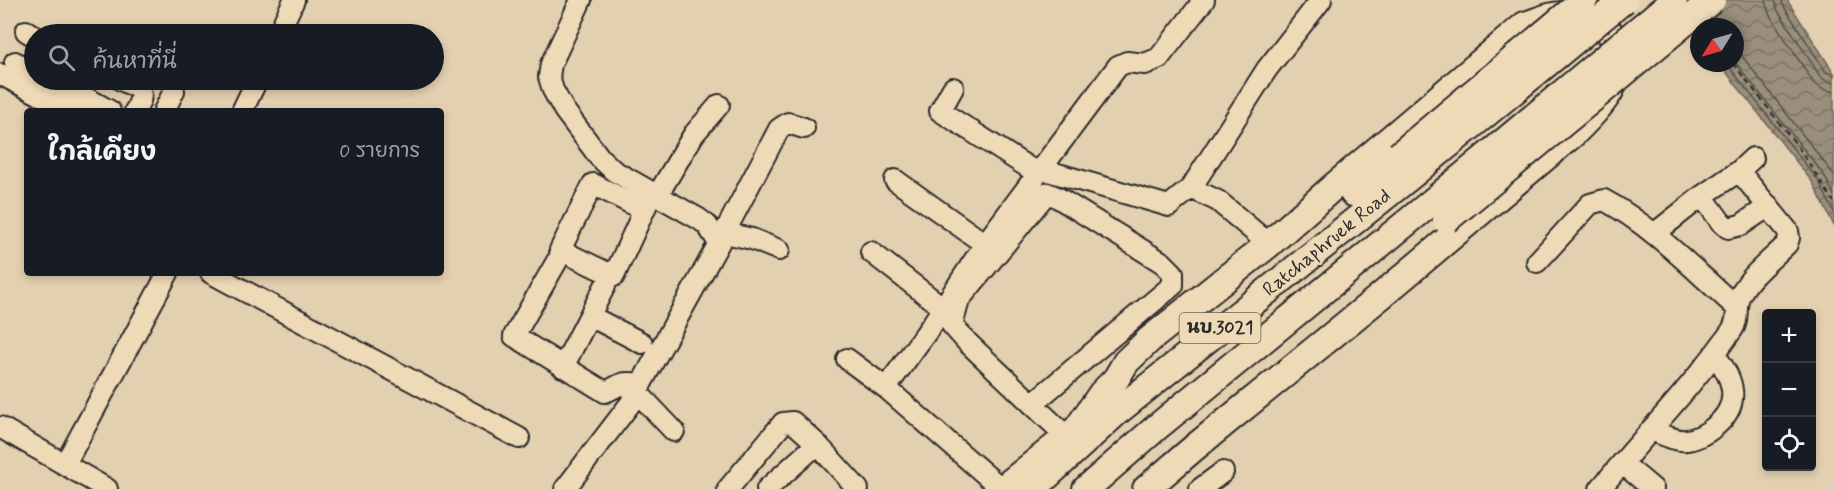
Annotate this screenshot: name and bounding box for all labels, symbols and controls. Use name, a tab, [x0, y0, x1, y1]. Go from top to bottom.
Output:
north arrow	[1690, 18, 1744, 72]
search box	[24, 24, 444, 90]
icon: search	[45, 41, 78, 74]
text: ค้นหาที่นี่	[93, 48, 177, 76]
text: ใกล้เคียง	[48, 136, 156, 170]
text: 0 รายการ	[339, 138, 420, 165]
street label: Ratchaphruek Road	[1257, 183, 1397, 303]
map controls	[1762, 309, 1816, 471]
button: +	[1762, 309, 1816, 363]
road number: นบ.3021	[1180, 313, 1260, 343]
button: −	[1762, 363, 1816, 417]
button: locate	[1762, 417, 1816, 471]

